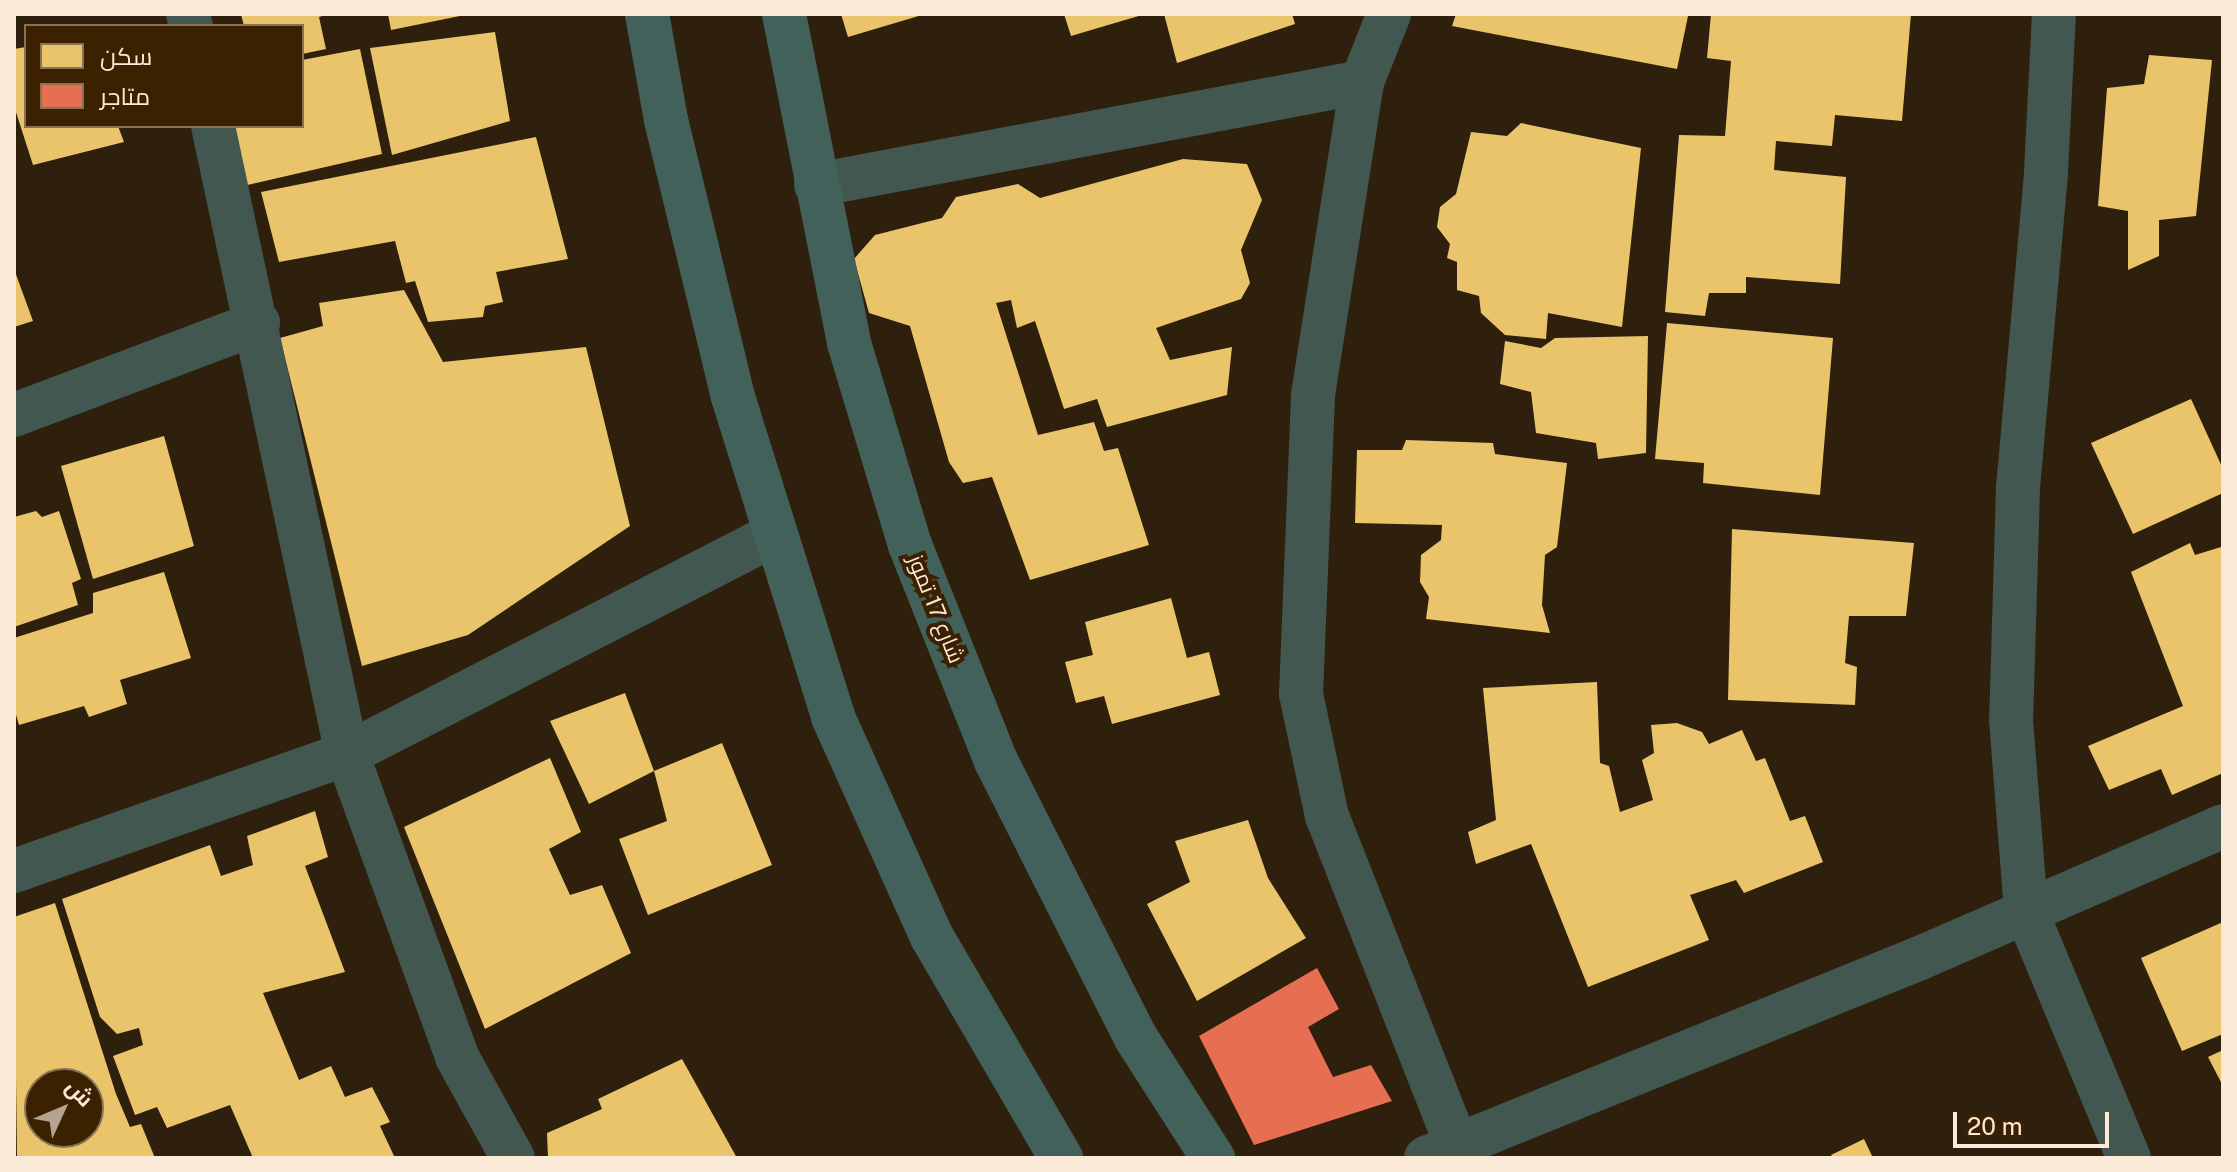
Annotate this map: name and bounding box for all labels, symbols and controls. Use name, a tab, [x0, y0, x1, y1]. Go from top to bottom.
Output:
legend	[24, 24, 304, 128]
text: سكن	[100, 42, 152, 70]
text: متاجر	[100, 82, 150, 110]
street label: شارع 17 تموز	[902, 551, 970, 667]
north arrow	[24, 1068, 104, 1148]
text: ش	[61, 1074, 99, 1112]
scale bar	[1957, 1096, 2113, 1146]
text: 20 m	[1967, 1112, 2023, 1140]

